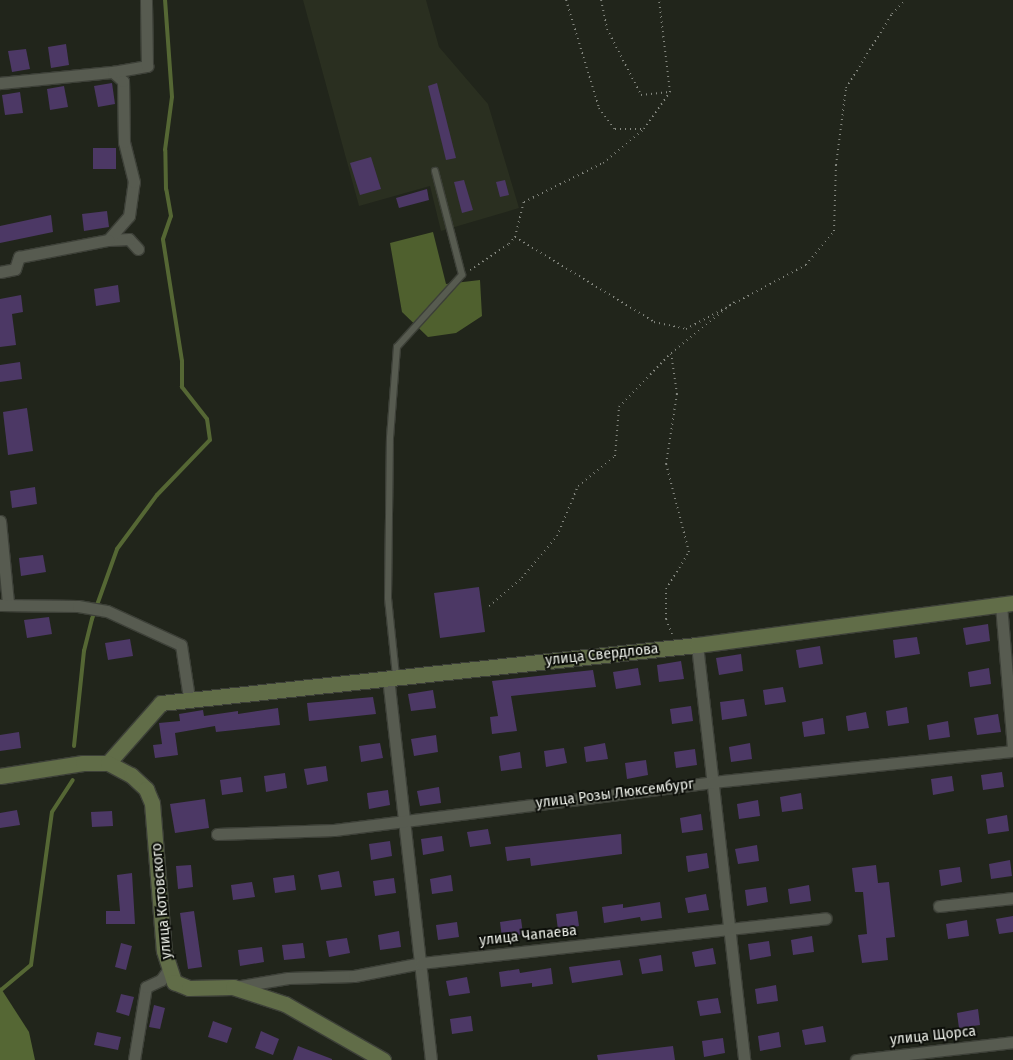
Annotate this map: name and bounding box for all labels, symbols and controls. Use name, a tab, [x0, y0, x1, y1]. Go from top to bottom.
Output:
street label: улица Свердлова	[545, 641, 659, 669]
street label: улица Розы Люксембург	[535, 776, 695, 812]
street label: улица Котовского	[149, 842, 175, 960]
street label: улица Чапаева	[479, 923, 577, 949]
street label: улица Щорса	[889, 1023, 977, 1049]

